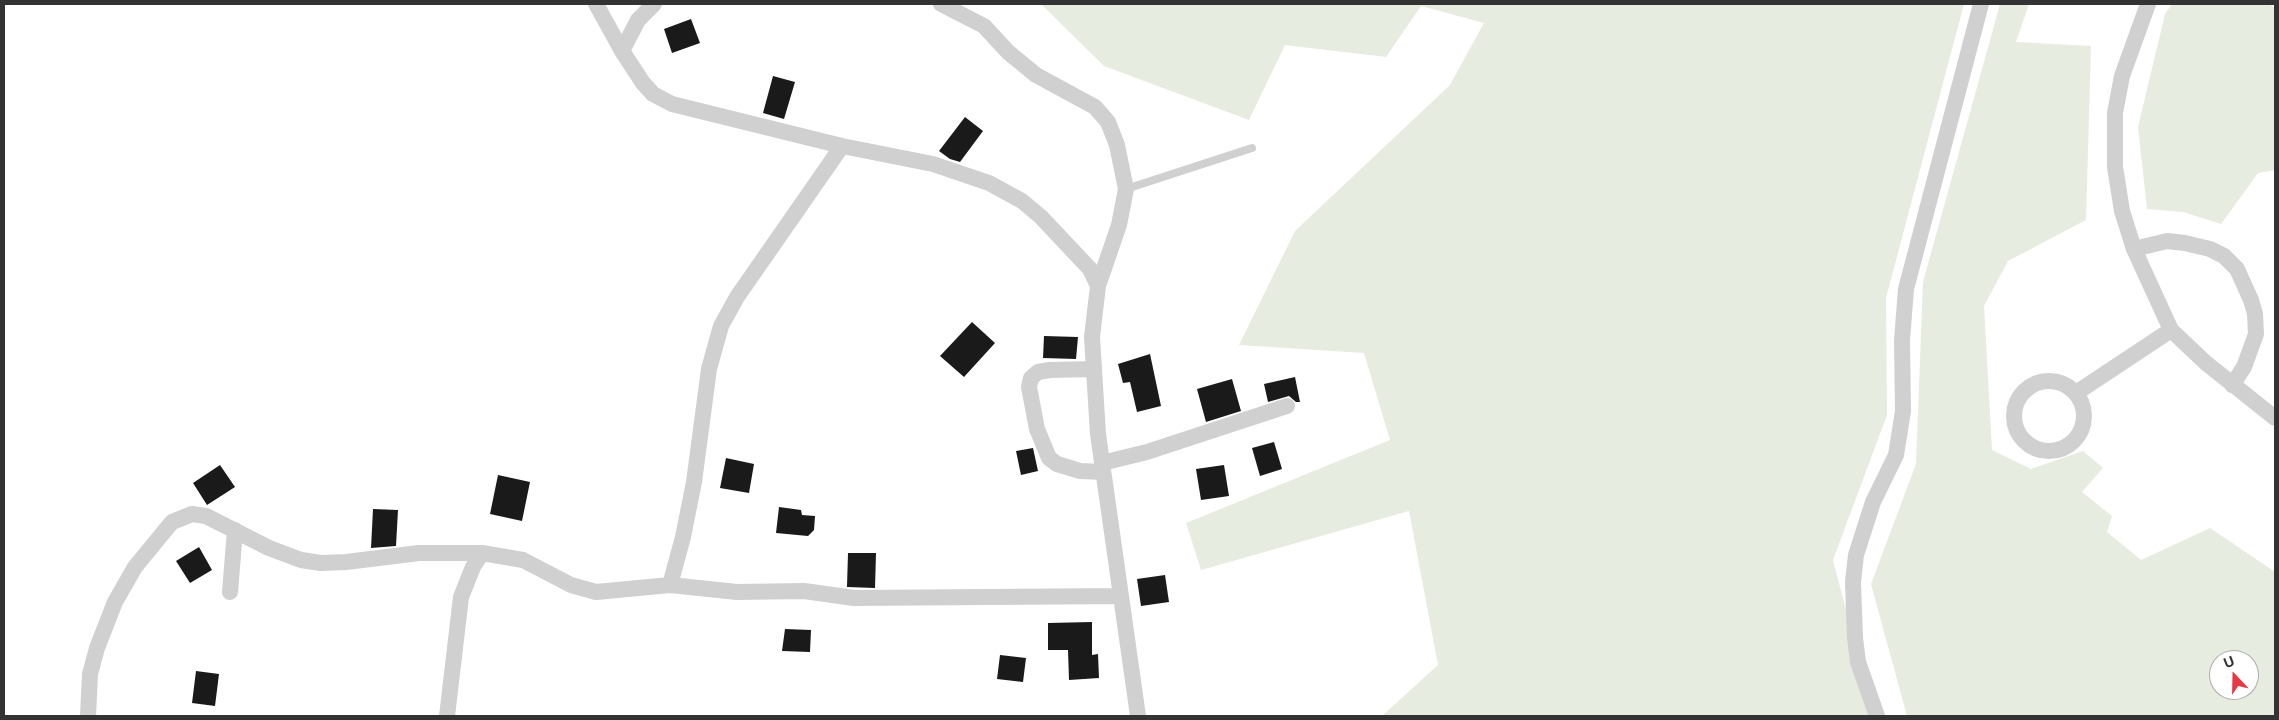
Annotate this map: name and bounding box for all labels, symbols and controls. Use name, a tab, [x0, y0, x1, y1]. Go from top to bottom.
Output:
north arrow	[2209, 650, 2259, 700]
text: U	[2221, 652, 2237, 671]

